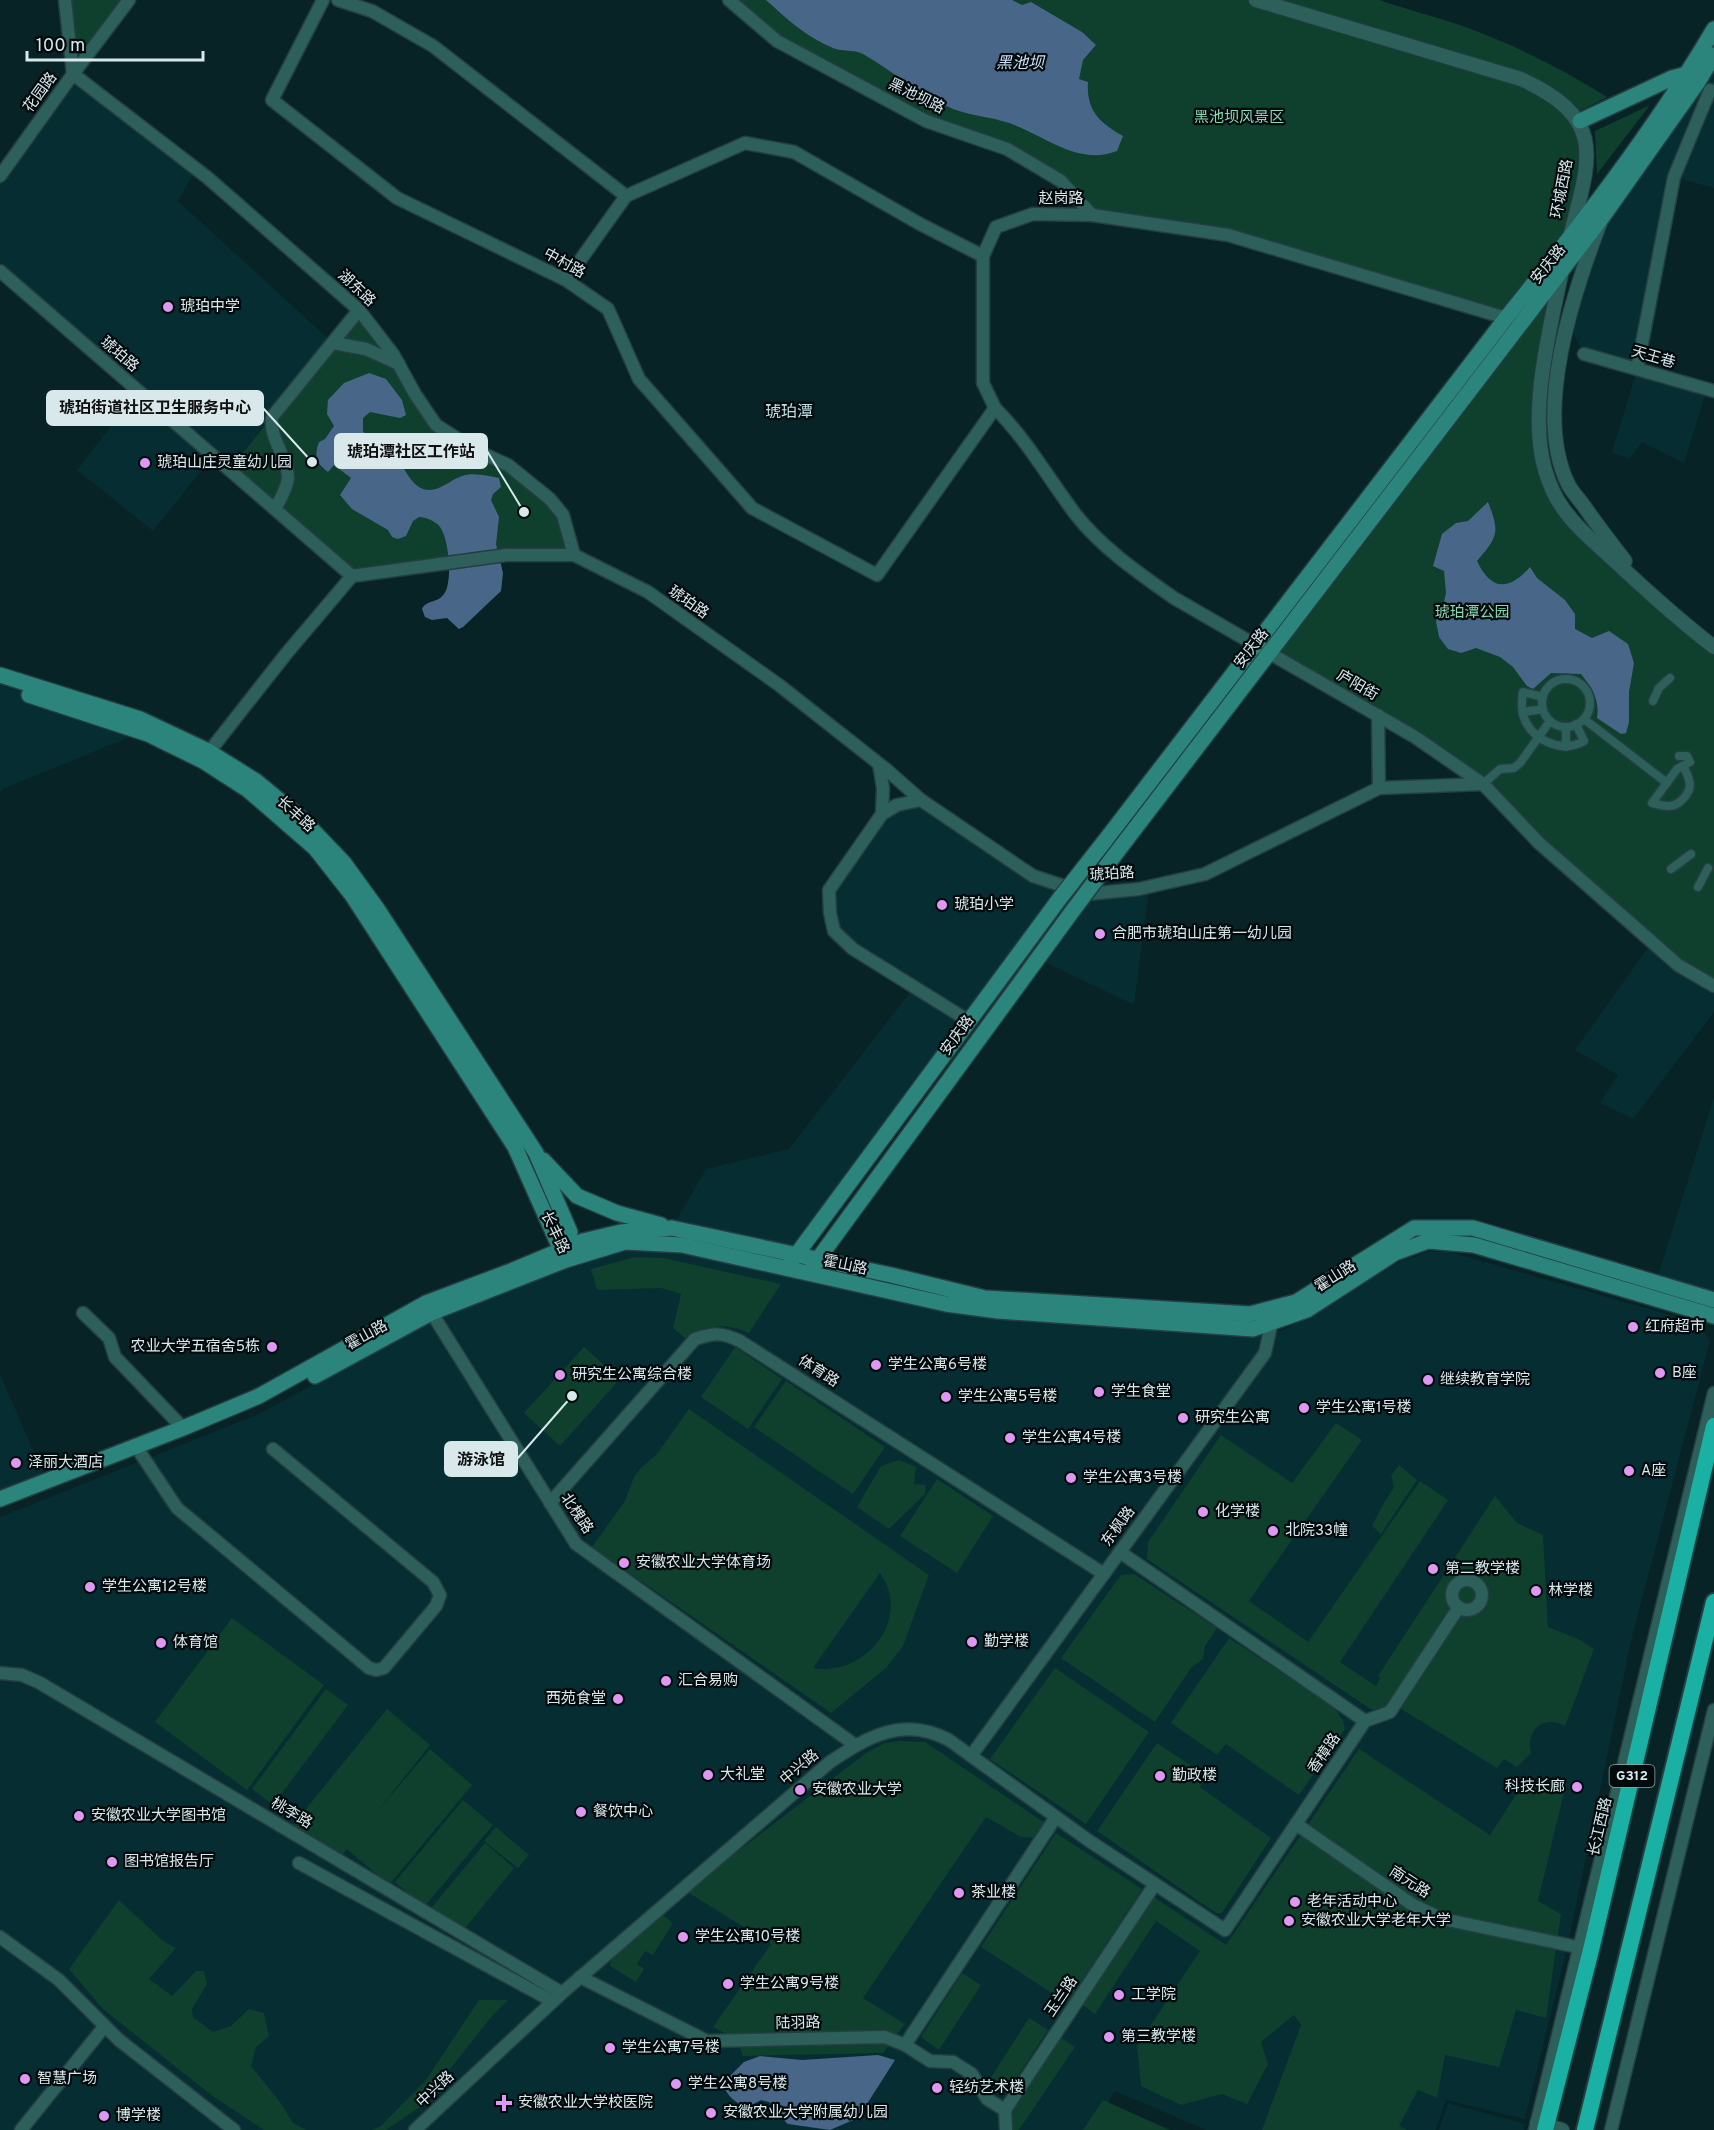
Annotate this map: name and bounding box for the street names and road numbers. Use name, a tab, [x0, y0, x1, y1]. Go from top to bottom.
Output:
street label: 花园路	[20, 69, 62, 117]
street label: 黑池坝路	[885, 75, 947, 119]
street label: 环城西路	[1548, 158, 1578, 220]
street label: 赵岗路	[1038, 190, 1084, 209]
street label: 安庆路	[1527, 242, 1571, 288]
street label: 中村路	[540, 244, 589, 283]
street label: 湖东路	[333, 267, 379, 311]
street label: 琥珀路	[96, 333, 142, 377]
street label: 天王巷	[1629, 343, 1677, 373]
street label: 琥珀路	[664, 582, 712, 624]
street label: 安庆路	[1231, 625, 1273, 673]
street label: 庐阳街	[1333, 667, 1381, 705]
street label: 长丰路	[272, 793, 318, 837]
street label: 琥珀路	[1089, 864, 1135, 886]
street label: 安庆路	[937, 1012, 979, 1060]
street label: 长丰路	[536, 1209, 572, 1257]
street label: 霍山路	[821, 1252, 869, 1280]
street label: 霍山路	[1312, 1257, 1360, 1297]
street label: 霍山路	[343, 1317, 391, 1355]
street label: 体育路	[794, 1352, 842, 1392]
street label: 北槐路	[556, 1489, 597, 1538]
street label: 东枫路	[1098, 1503, 1140, 1551]
street label: 香樟路	[1304, 1729, 1345, 1778]
street label: 中兴路	[777, 1746, 823, 1790]
road number: G312	[1610, 1765, 1654, 1787]
street label: 桃李路	[267, 1794, 315, 1834]
street label: 长江西路	[1585, 1796, 1617, 1858]
street label: 南元路	[1385, 1863, 1433, 1903]
street label: 玉兰路	[1042, 1973, 1082, 2021]
street label: 陆羽路	[775, 2014, 821, 2034]
street label: 中兴路	[413, 2068, 459, 2112]

